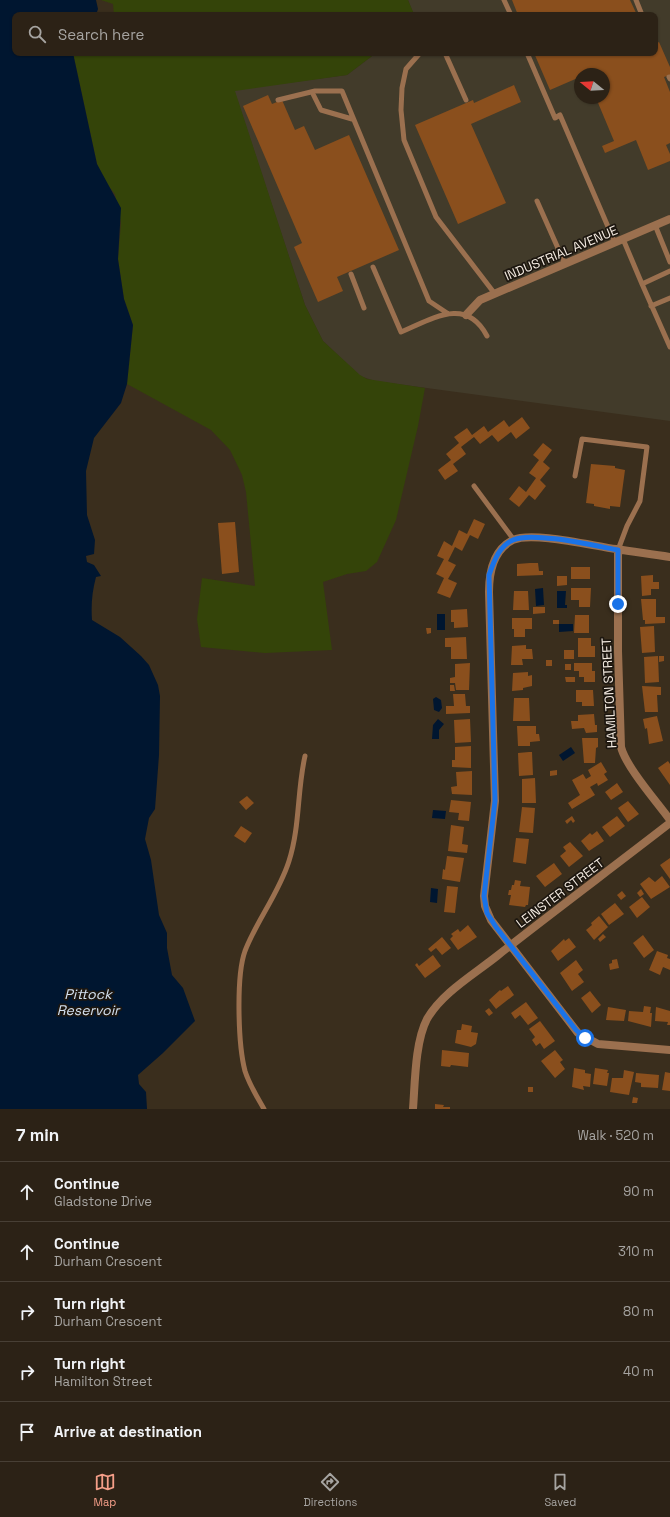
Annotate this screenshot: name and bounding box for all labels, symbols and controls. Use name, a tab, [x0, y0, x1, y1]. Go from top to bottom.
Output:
search box	[12, 12, 658, 56]
icon: search	[26, 23, 48, 45]
text: Search here	[58, 25, 144, 44]
north arrow	[574, 68, 610, 104]
street label: INDUSTRIAL AVENUE	[502, 221, 620, 285]
route end	[609, 595, 627, 613]
street label: HAMILTON STREET	[598, 637, 620, 749]
street label: LEINSTER STREET	[513, 854, 608, 932]
water label: Pittock Reservoir	[57, 985, 121, 1019]
route start	[576, 1029, 594, 1047]
text: 7 min	[16, 1124, 59, 1146]
text: Walk · 520 m	[578, 1127, 654, 1144]
text: Continue	[54, 1174, 120, 1193]
icon: ahead	[16, 1181, 38, 1203]
text: 90 m	[623, 1183, 654, 1200]
text: Gladstone Drive	[54, 1193, 152, 1210]
text: Continue	[54, 1234, 120, 1253]
icon: ahead	[16, 1241, 38, 1263]
text: 310 m	[618, 1243, 654, 1260]
text: Durham Crescent	[54, 1253, 162, 1270]
text: Turn right	[54, 1294, 125, 1313]
icon: right	[16, 1301, 38, 1323]
text: 80 m	[623, 1303, 654, 1320]
text: Durham Crescent	[54, 1313, 162, 1330]
text: Turn right	[54, 1354, 125, 1373]
icon: right	[16, 1361, 38, 1383]
text: 40 m	[623, 1363, 654, 1380]
text: Hamilton Street	[54, 1373, 152, 1390]
icon: arrive	[16, 1421, 38, 1443]
text: Arrive at destination	[54, 1422, 202, 1441]
tab: Map	[94, 1471, 116, 1509]
tab: Directions	[303, 1471, 357, 1509]
tab: Saved	[544, 1471, 576, 1509]

